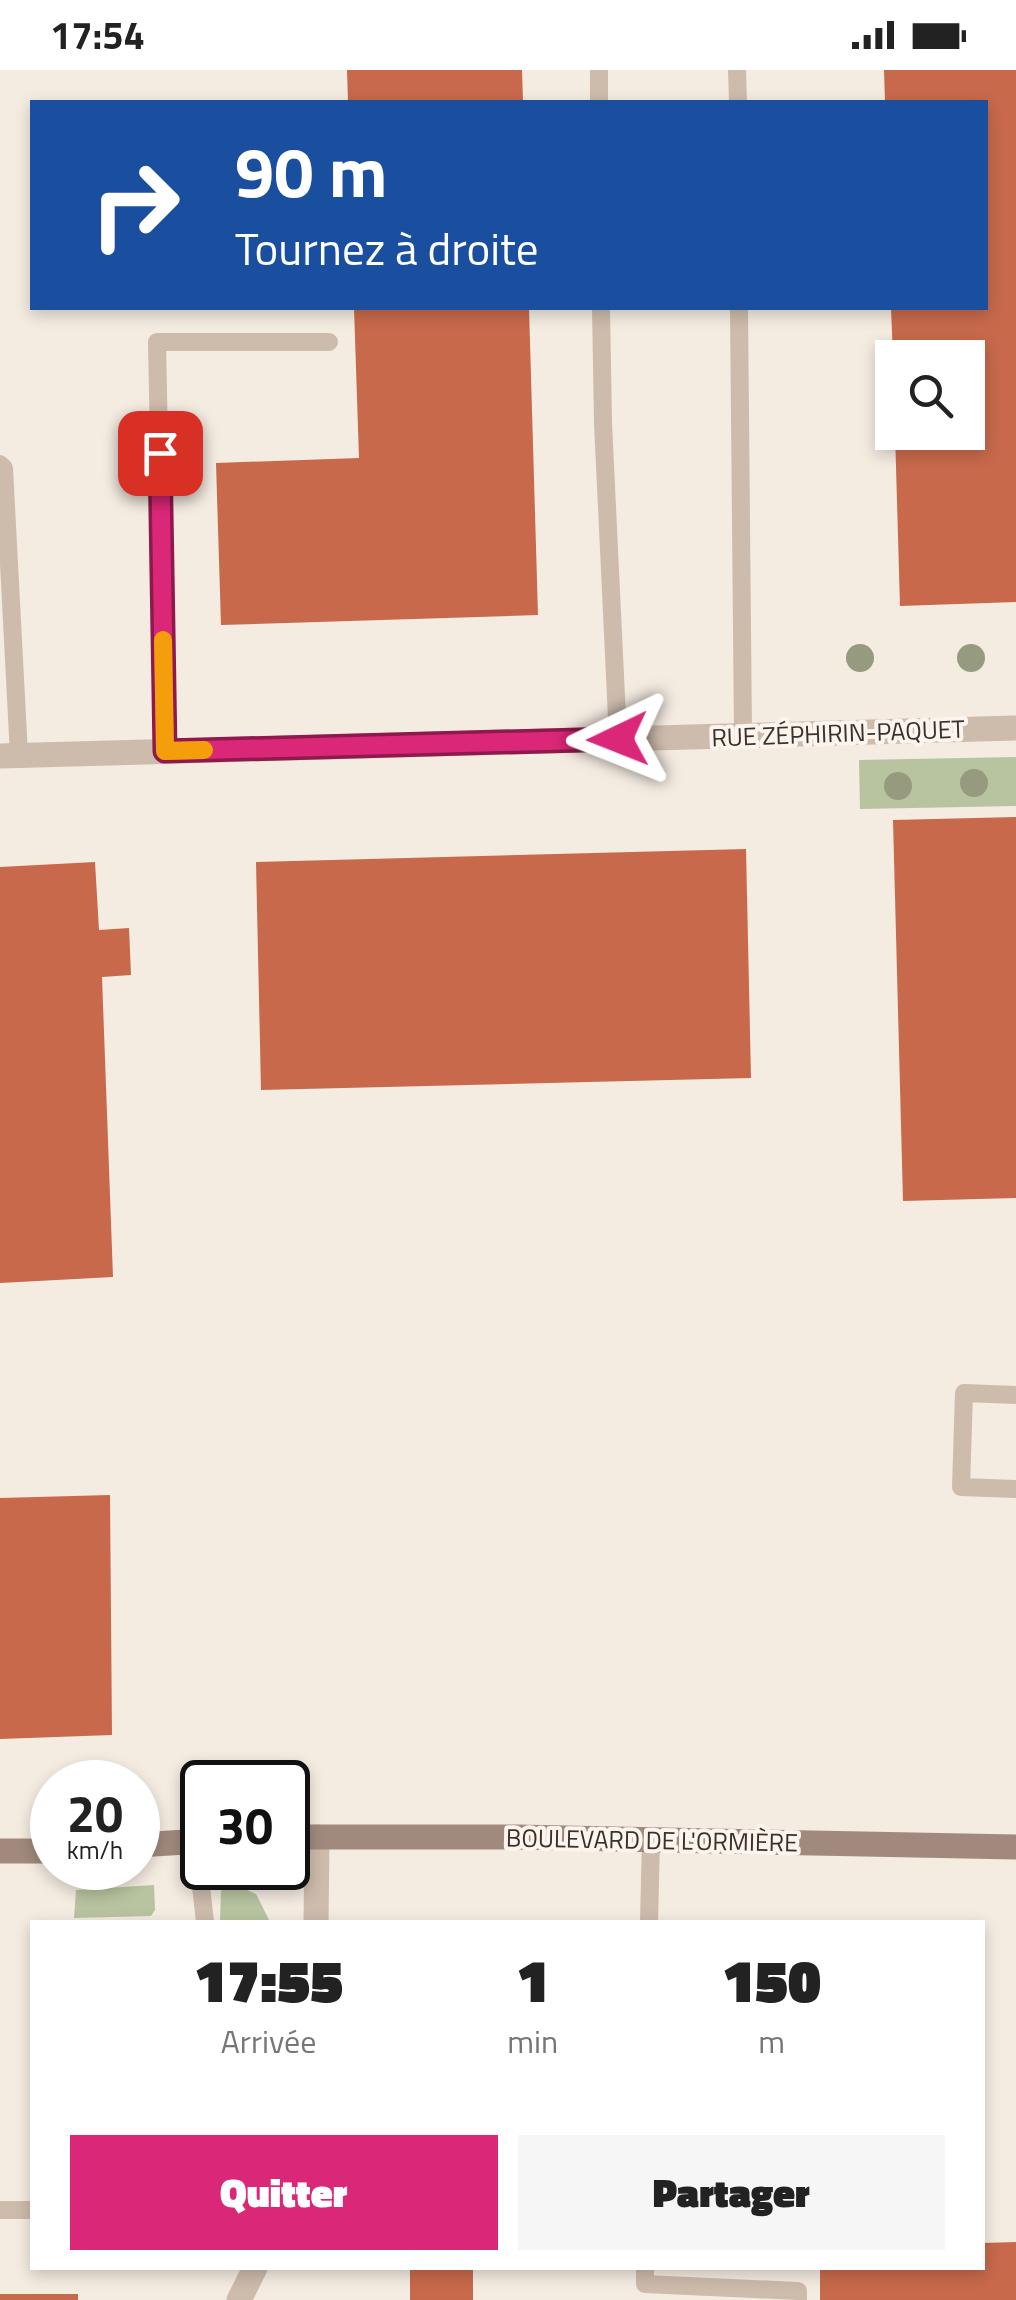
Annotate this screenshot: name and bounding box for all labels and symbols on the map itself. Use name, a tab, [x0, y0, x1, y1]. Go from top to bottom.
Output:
pin	[118, 411, 203, 496]
position arrow	[566, 687, 670, 791]
street label: RUE ZÉPHIRIN-PAQUET	[711, 710, 965, 756]
speed limit sign: 30	[180, 1760, 310, 1890]
street label: BOULEVARD DE L'ORMIÈRE	[506, 1818, 798, 1862]

